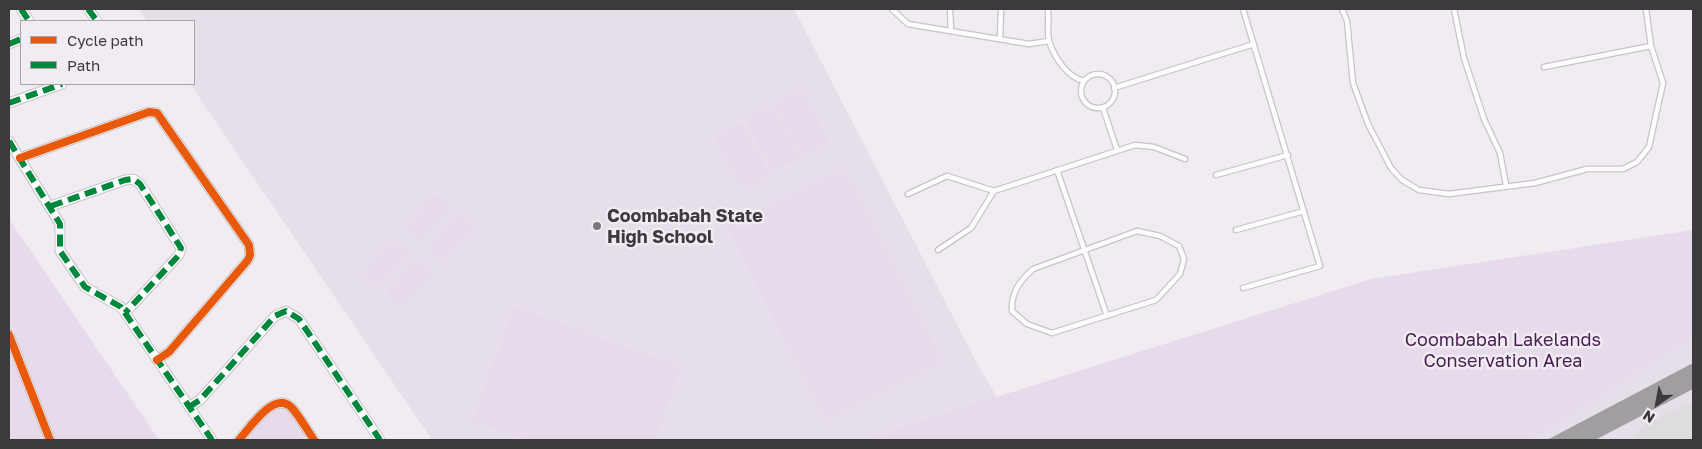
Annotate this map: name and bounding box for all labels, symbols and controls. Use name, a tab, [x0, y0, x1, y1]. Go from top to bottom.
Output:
legend	[20, 20, 195, 85]
text: Cycle path	[67, 31, 143, 49]
text: Path	[67, 56, 100, 74]
place label: Coombabah State High School	[607, 205, 763, 248]
marker: Coombabah State High School	[591, 220, 603, 232]
park label: Coombabah Lakelands Conservation Area	[1405, 329, 1601, 372]
north arrow	[1632, 379, 1682, 429]
text: N	[1639, 407, 1658, 427]

